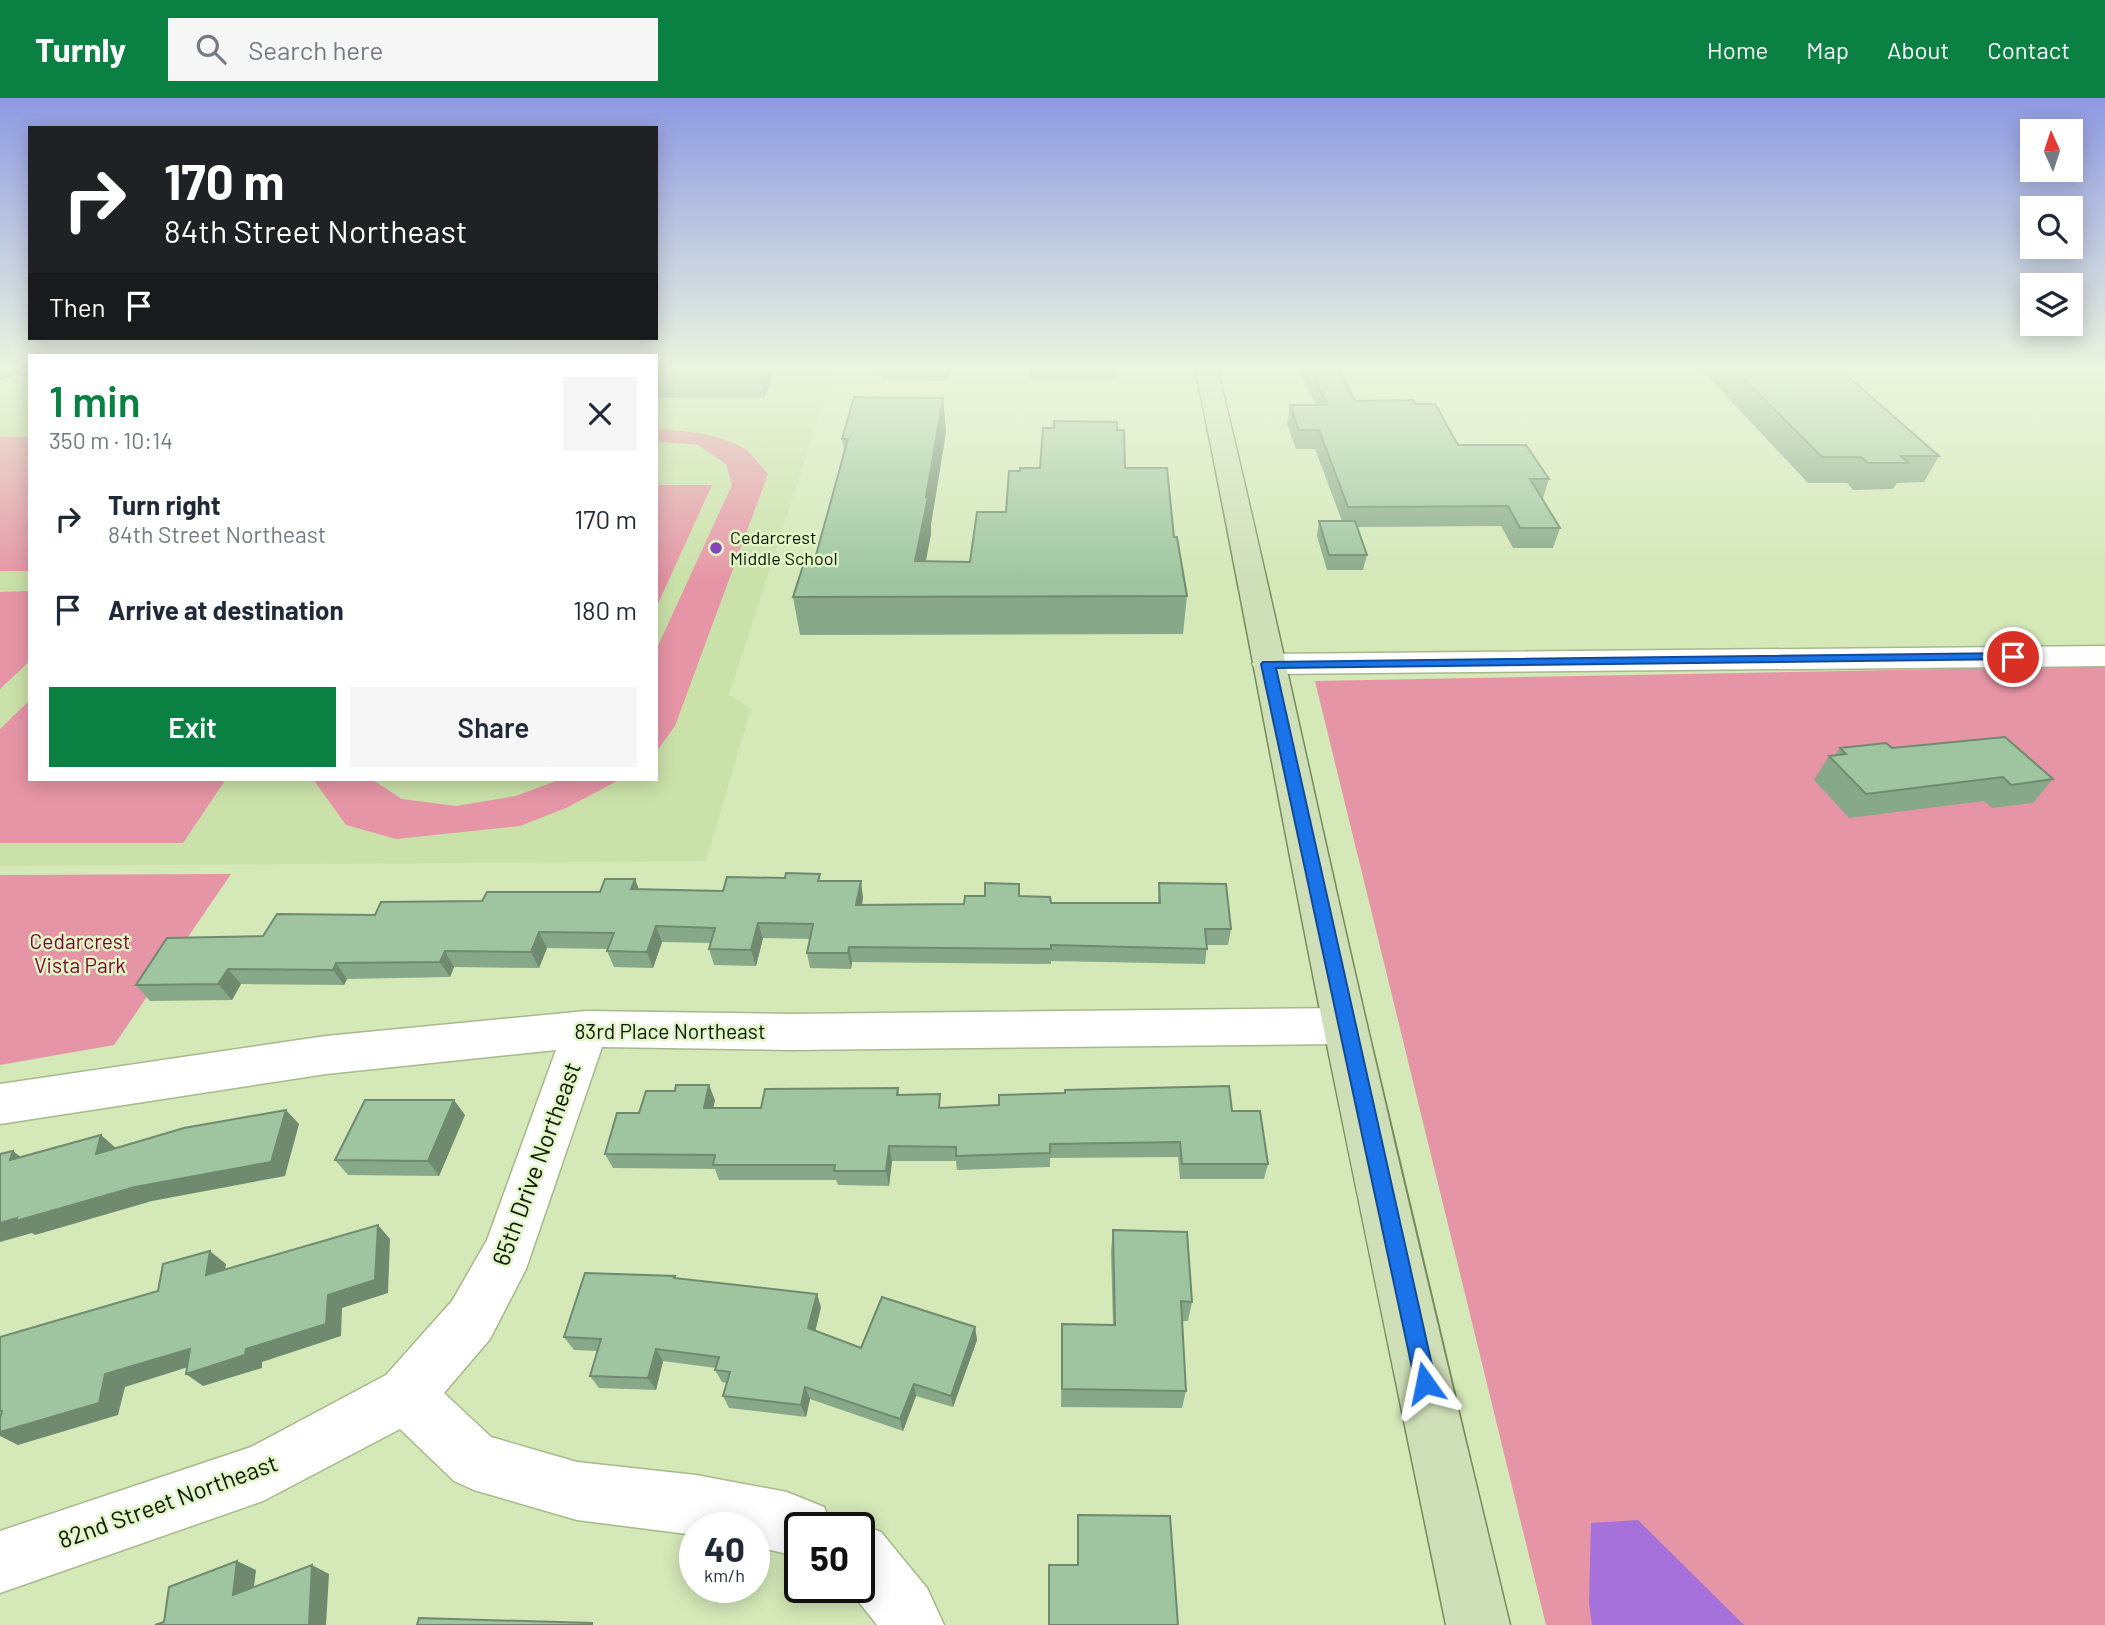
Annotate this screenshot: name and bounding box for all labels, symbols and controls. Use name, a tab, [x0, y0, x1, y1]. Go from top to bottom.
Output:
search box	[168, 18, 658, 81]
text: Turnly	[35, 29, 126, 69]
icon: search	[192, 30, 230, 68]
text: Search here	[248, 34, 383, 65]
text: Home	[1707, 35, 1768, 64]
text: Map	[1806, 35, 1849, 64]
text: About	[1887, 35, 1949, 64]
text: Contact	[1987, 35, 2070, 64]
north arrow	[2020, 119, 2082, 182]
map controls	[2020, 119, 2083, 336]
text: 170 m	[164, 151, 284, 210]
icon: right	[49, 154, 140, 245]
button: search	[2020, 196, 2083, 259]
text: 84th Street Northeast	[164, 211, 467, 249]
button: layers	[2020, 273, 2083, 336]
icon: arrive	[120, 287, 158, 325]
text: Then	[49, 291, 106, 322]
text: 1 min	[49, 375, 141, 425]
button: close	[563, 377, 637, 451]
text: 350 m · 10:14	[49, 426, 173, 454]
text: Turn right	[108, 489, 221, 520]
icon: right	[49, 500, 87, 538]
text: 170 m	[574, 503, 637, 534]
text: 84th Street Northeast	[108, 520, 326, 548]
place label: Cedarcrest Middle School	[730, 526, 838, 569]
marker: Cedarcrest Middle School	[708, 540, 724, 556]
icon: arrive	[49, 591, 87, 629]
text: Arrive at destination	[108, 594, 344, 625]
text: 180 m	[573, 594, 637, 625]
pin	[1983, 627, 2043, 687]
icon: arrive	[1994, 638, 2032, 676]
button: Exit	[49, 687, 336, 767]
button: Share	[350, 687, 637, 767]
park label: Cedarcrest Vista Park	[30, 928, 130, 977]
street label: 83rd Place Northeast	[574, 1018, 766, 1043]
street label: 65th Drive Northeast	[485, 1058, 586, 1269]
position arrow	[1388, 1346, 1462, 1420]
street label: 82nd Street Northeast	[54, 1447, 281, 1554]
speed limit sign: 50	[784, 1512, 875, 1603]
text: 40	[704, 1527, 745, 1569]
text: km/h	[704, 1564, 745, 1586]

